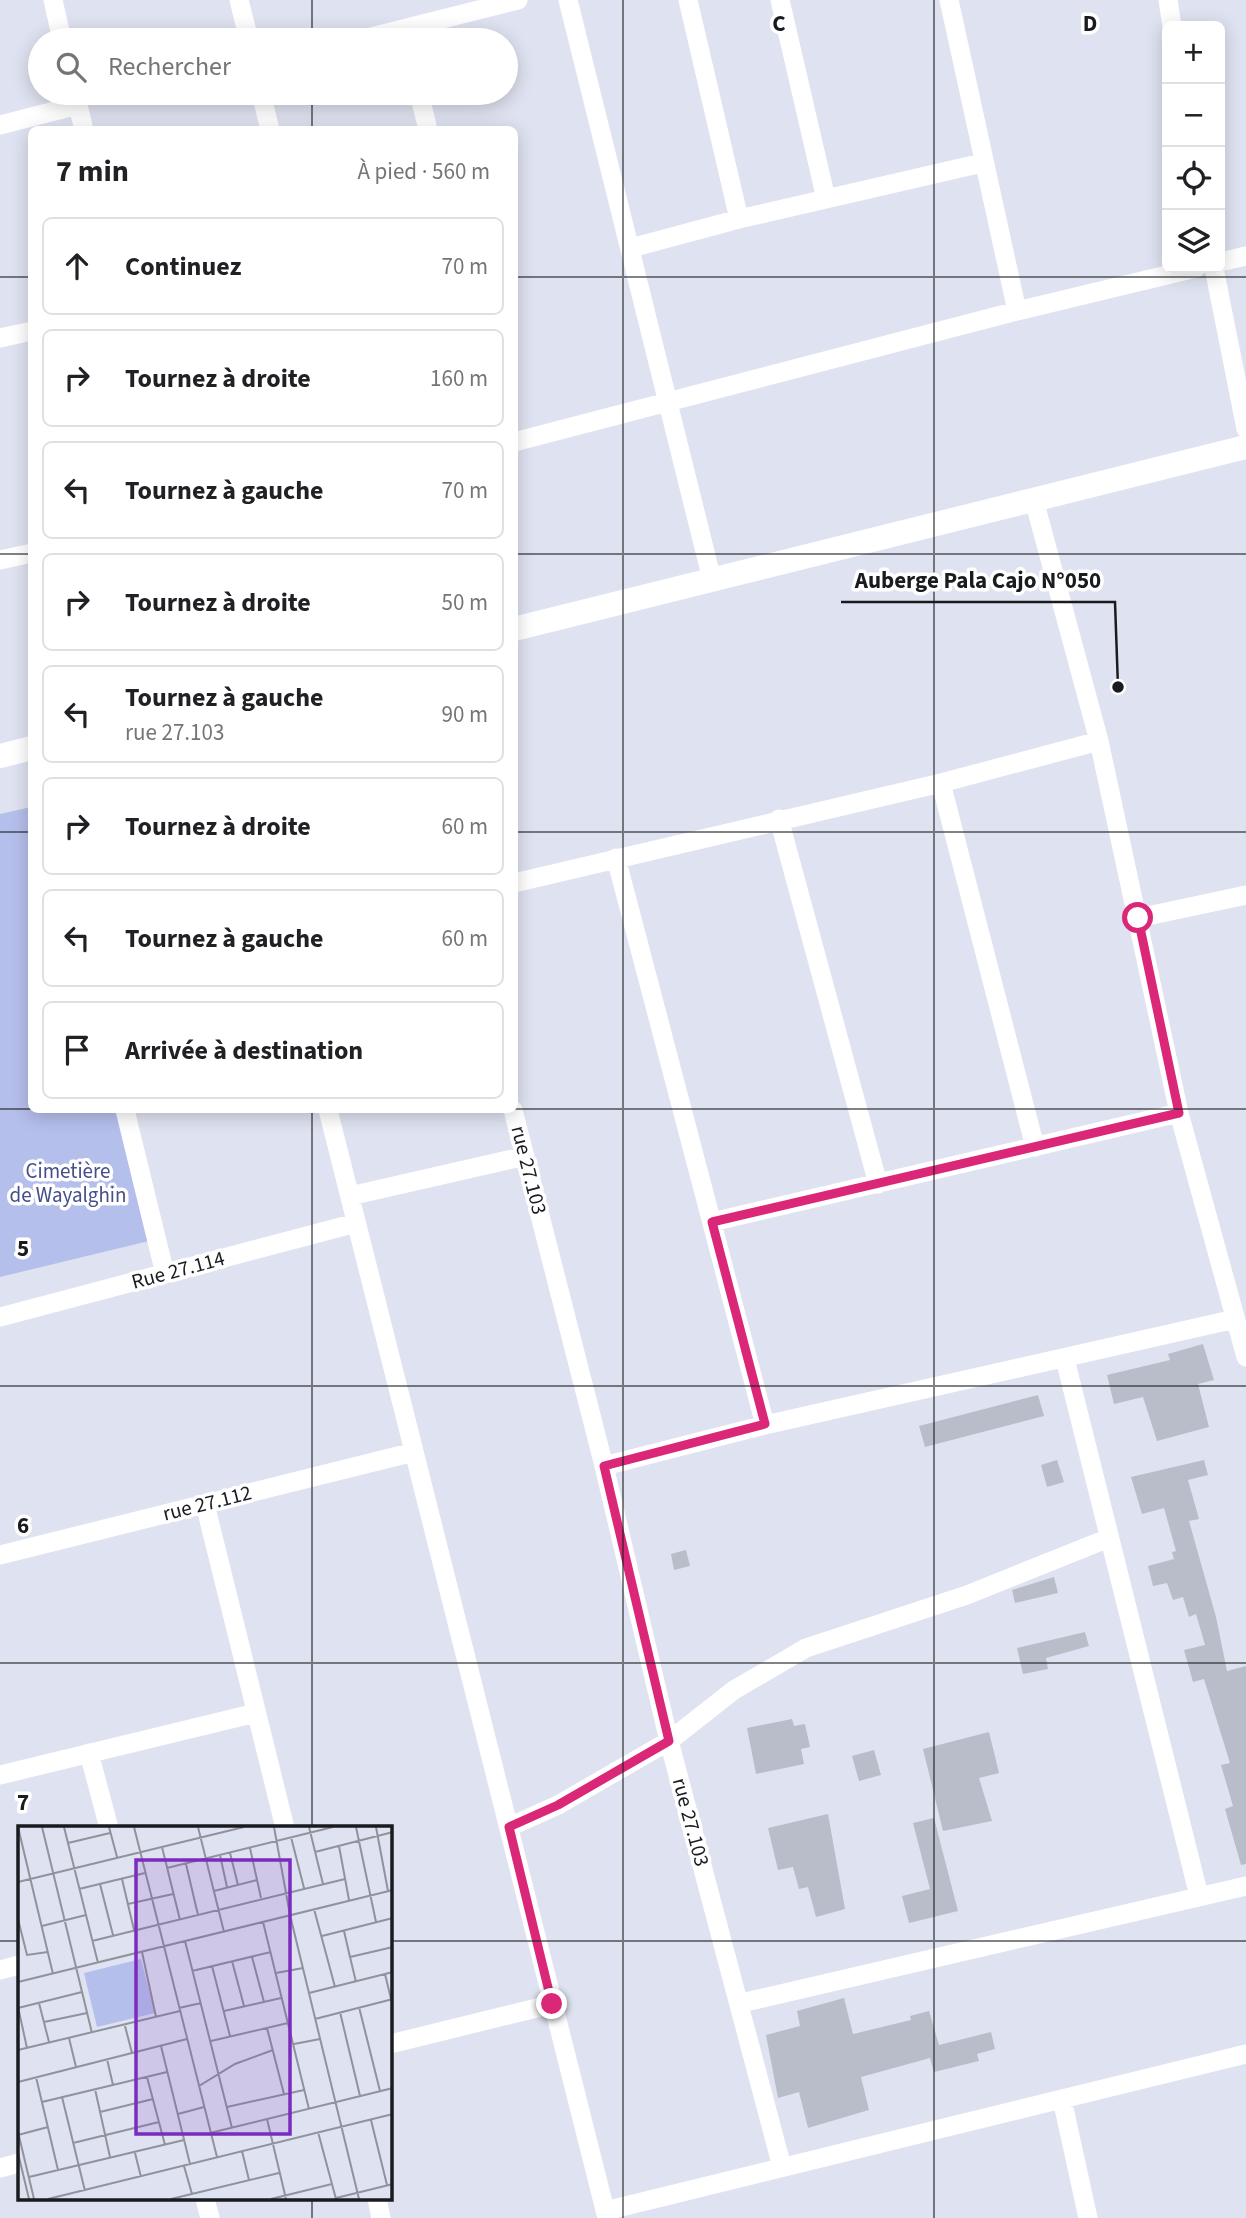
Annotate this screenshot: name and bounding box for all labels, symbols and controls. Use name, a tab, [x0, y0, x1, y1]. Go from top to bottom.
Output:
text: C	[772, 7, 786, 40]
text: D	[1083, 7, 1097, 40]
map controls	[1162, 21, 1225, 273]
button: +	[1162, 21, 1225, 84]
search box	[28, 28, 518, 105]
icon: search	[52, 48, 90, 86]
text: Rechercher	[108, 48, 231, 85]
button: −	[1162, 84, 1225, 147]
button: locate	[1162, 147, 1225, 210]
text: 7 min	[56, 150, 129, 193]
text: À pied · 560 m	[357, 155, 490, 188]
button: layers	[1162, 210, 1225, 273]
icon: ahead	[58, 247, 96, 285]
text: Continuez	[125, 248, 241, 285]
text: 70 m	[441, 250, 488, 283]
icon: right	[58, 359, 96, 397]
text: Tournez à droite	[125, 360, 311, 397]
text: 160 m	[430, 362, 488, 395]
icon: left	[58, 471, 96, 509]
text: Tournez à gauche	[125, 472, 324, 509]
text: 70 m	[441, 474, 488, 507]
callout: Auberge Pala Cajo N°050	[841, 558, 1115, 602]
text: Auberge Pala Cajo N°050	[854, 564, 1101, 597]
icon: right	[58, 583, 96, 621]
text: Tournez à droite	[125, 584, 311, 621]
text: 50 m	[441, 586, 488, 619]
text: Tournez à gauche	[125, 679, 324, 716]
icon: left	[58, 695, 96, 733]
text: 90 m	[441, 698, 488, 731]
text: rue 27.103	[125, 716, 224, 749]
icon: right	[58, 807, 96, 845]
text: Tournez à droite	[125, 808, 311, 845]
text: 60 m	[441, 810, 488, 843]
route start	[1122, 902, 1153, 933]
icon: left	[58, 919, 96, 957]
text: Tournez à gauche	[125, 920, 324, 957]
text: 60 m	[441, 922, 488, 955]
icon: arrive	[58, 1031, 96, 1069]
text: Arrivée à destination	[125, 1032, 363, 1069]
street label: rue 27.103	[503, 1122, 555, 1218]
park label: Cimetière de Wayalghin	[9, 1156, 127, 1210]
text: 5	[17, 1232, 29, 1265]
street label: Rue 27.114	[128, 1243, 228, 1297]
street label: rue 27.112	[159, 1477, 255, 1529]
text: 6	[17, 1509, 29, 1542]
street label: rue 27.103	[665, 1774, 717, 1870]
text: 7	[17, 1786, 29, 1819]
inset map	[18, 1826, 392, 2200]
route end	[536, 1988, 567, 2019]

